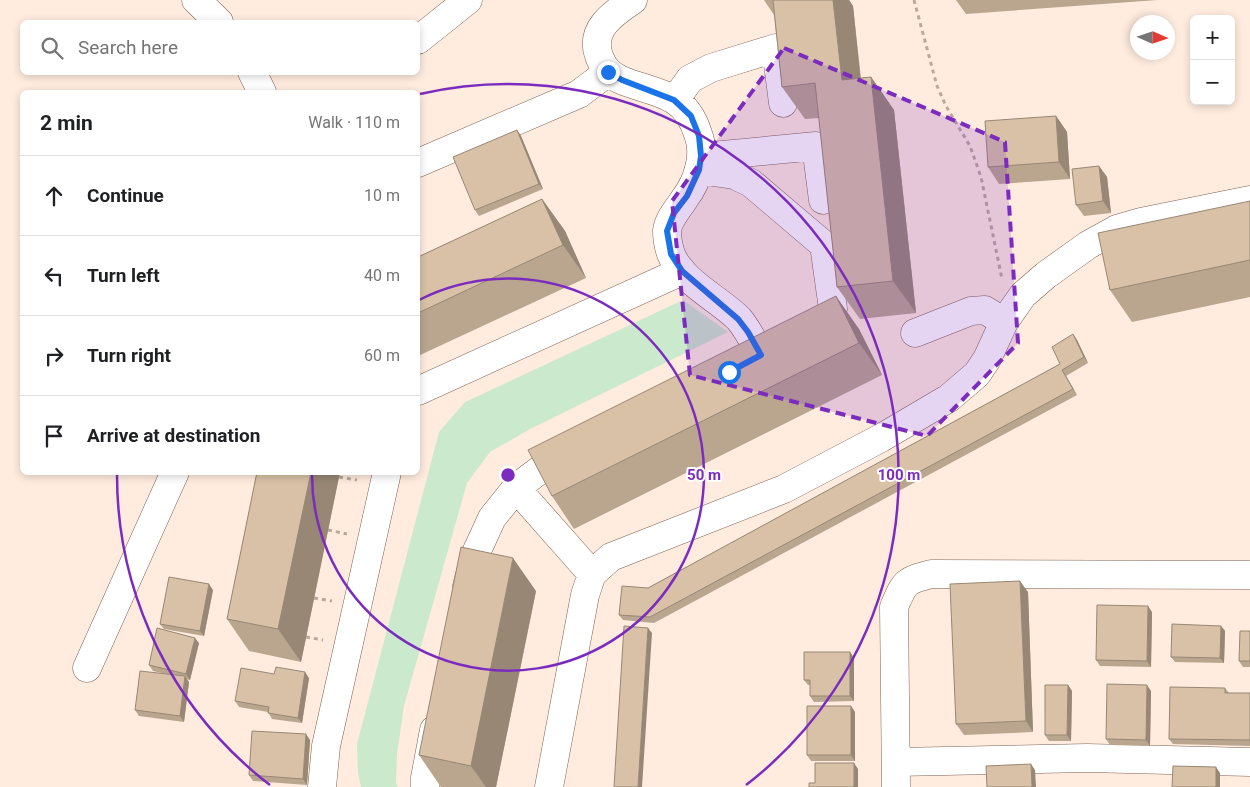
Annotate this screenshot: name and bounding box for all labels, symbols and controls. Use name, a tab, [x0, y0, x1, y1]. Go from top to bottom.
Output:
north arrow	[1130, 15, 1175, 60]
map controls	[1190, 15, 1235, 105]
button: +	[1190, 15, 1235, 60]
search box	[20, 20, 420, 75]
icon: search	[38, 34, 66, 62]
text: Search here	[78, 36, 178, 59]
button: −	[1190, 60, 1235, 105]
route end	[597, 61, 620, 84]
text: 2 min	[40, 111, 93, 135]
text: Walk · 110 m	[308, 113, 400, 132]
icon: ahead	[40, 182, 68, 210]
text: Continue	[87, 184, 164, 207]
text: 10 m	[364, 186, 400, 205]
icon: left	[40, 262, 68, 290]
text: Turn left	[87, 264, 160, 287]
text: 40 m	[364, 266, 400, 285]
icon: right	[40, 342, 68, 370]
text: Turn right	[87, 344, 171, 367]
text: 60 m	[364, 346, 400, 365]
route start	[718, 361, 741, 384]
icon: arrive	[40, 422, 68, 450]
text: Arrive at destination	[87, 424, 260, 447]
centre of rings	[499, 466, 517, 484]
text: 50 m	[687, 466, 721, 484]
text: 100 m	[878, 466, 920, 484]

